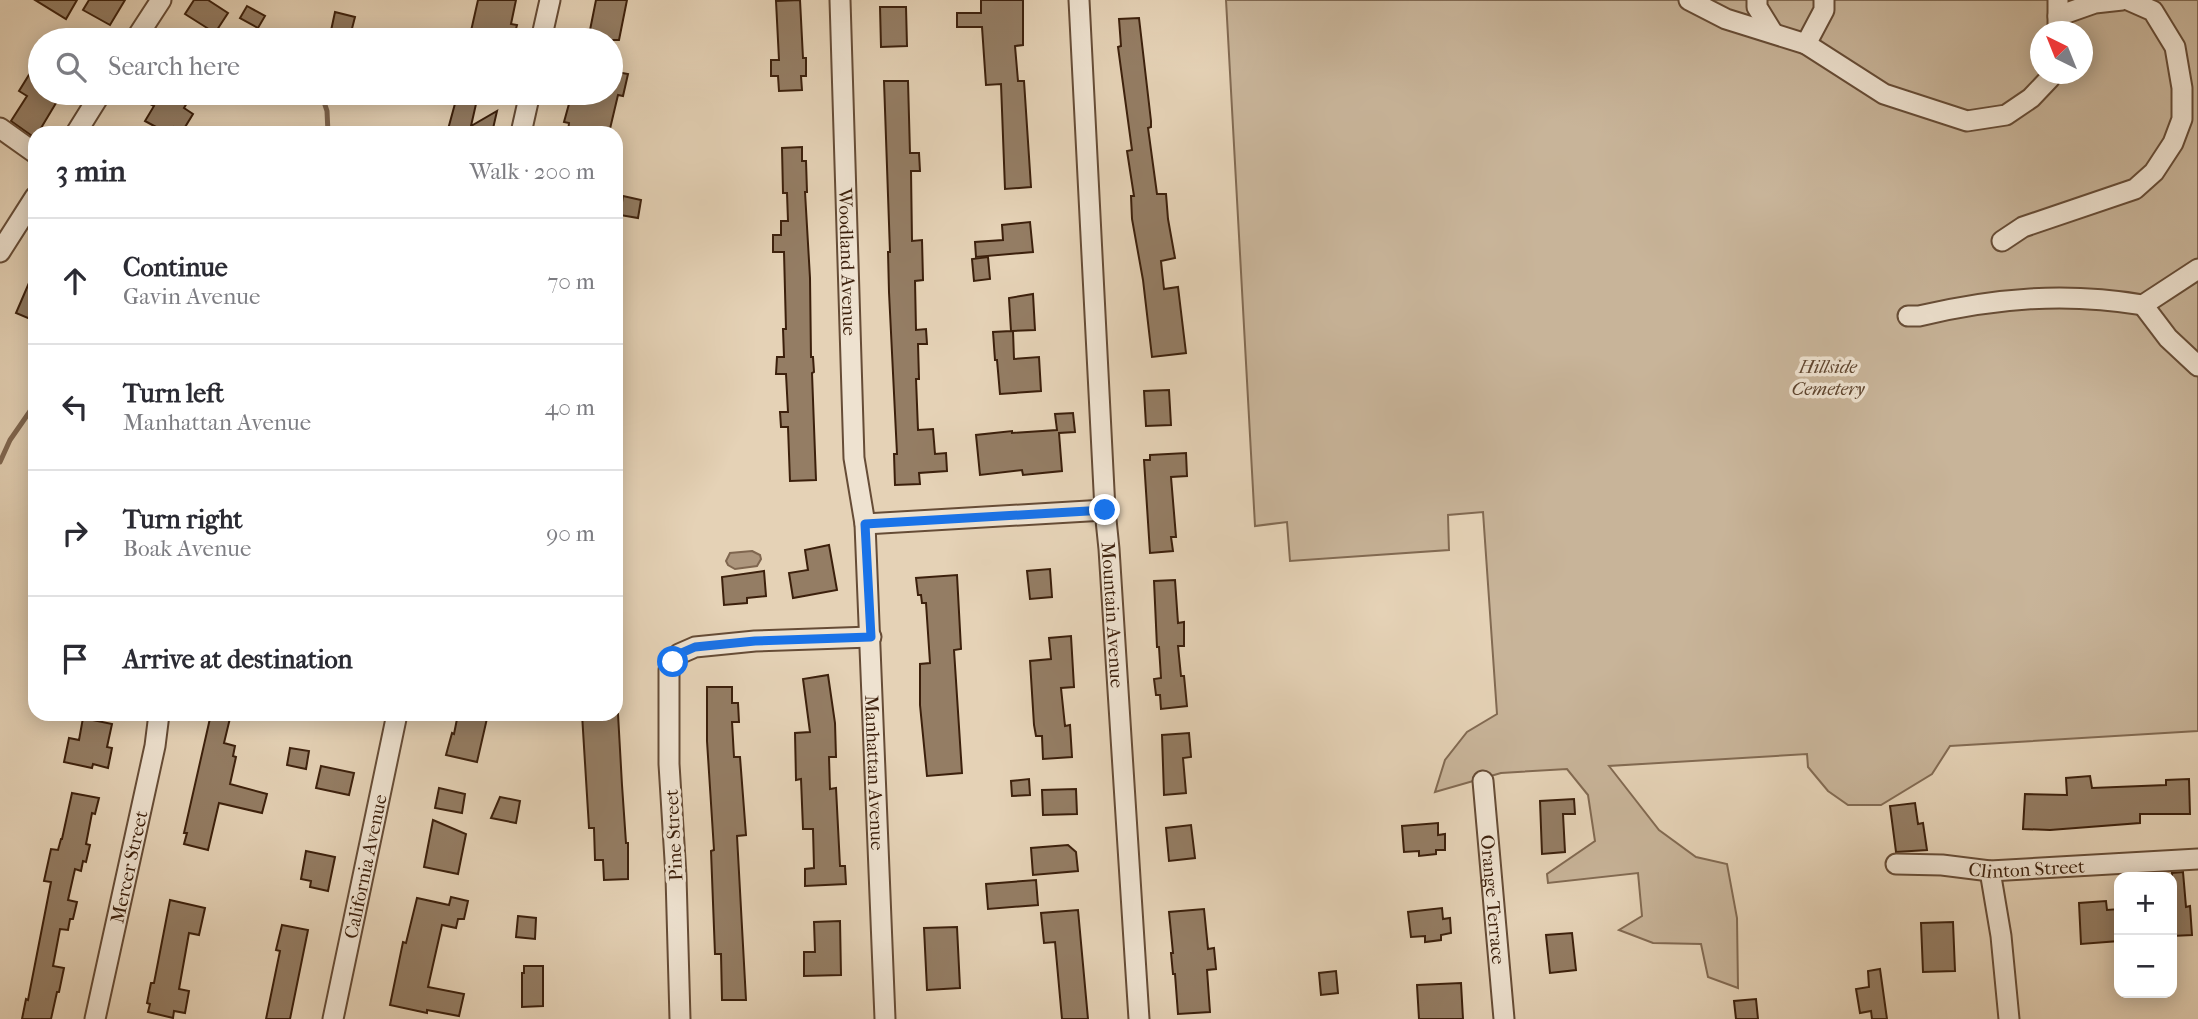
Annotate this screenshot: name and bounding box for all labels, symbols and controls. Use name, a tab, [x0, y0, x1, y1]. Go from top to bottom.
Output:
north arrow	[2030, 21, 2093, 84]
search box	[28, 28, 623, 105]
icon: search	[52, 48, 90, 86]
text: Search here	[108, 51, 240, 82]
text: 3 min	[56, 154, 126, 189]
text: Walk · 200 m	[469, 158, 595, 185]
street label: Woodland Avenue	[834, 187, 860, 336]
text: Continue	[123, 252, 228, 283]
icon: ahead	[56, 262, 94, 300]
text: 70 m	[547, 268, 595, 295]
text: Gavin Avenue	[123, 283, 260, 310]
park label: Hillside Cemetery	[1791, 356, 1866, 400]
text: Turn left	[123, 378, 224, 409]
icon: left	[56, 388, 94, 426]
text: 40 m	[545, 394, 595, 421]
text: Manhattan Avenue	[123, 409, 311, 436]
route end	[1089, 494, 1120, 525]
text: Turn right	[123, 504, 243, 535]
icon: right	[56, 514, 94, 552]
text: 90 m	[546, 520, 595, 547]
text: Boak Avenue	[123, 535, 251, 562]
street label: Mountain Avenue	[1097, 542, 1128, 689]
icon: arrive	[56, 640, 94, 678]
text: Arrive at destination	[123, 644, 353, 675]
route start	[657, 646, 688, 677]
street label: Manhattan Avenue	[860, 695, 888, 851]
street label: Pine Street	[661, 788, 687, 881]
street label: California Avenue	[340, 792, 392, 941]
street label: Mercer Street	[106, 808, 153, 925]
street label: Orange Terrace	[1476, 834, 1509, 965]
street label: Clinton Street	[1967, 856, 2085, 883]
map controls	[2114, 872, 2177, 998]
button: +	[2114, 872, 2177, 935]
button: −	[2114, 935, 2177, 998]

